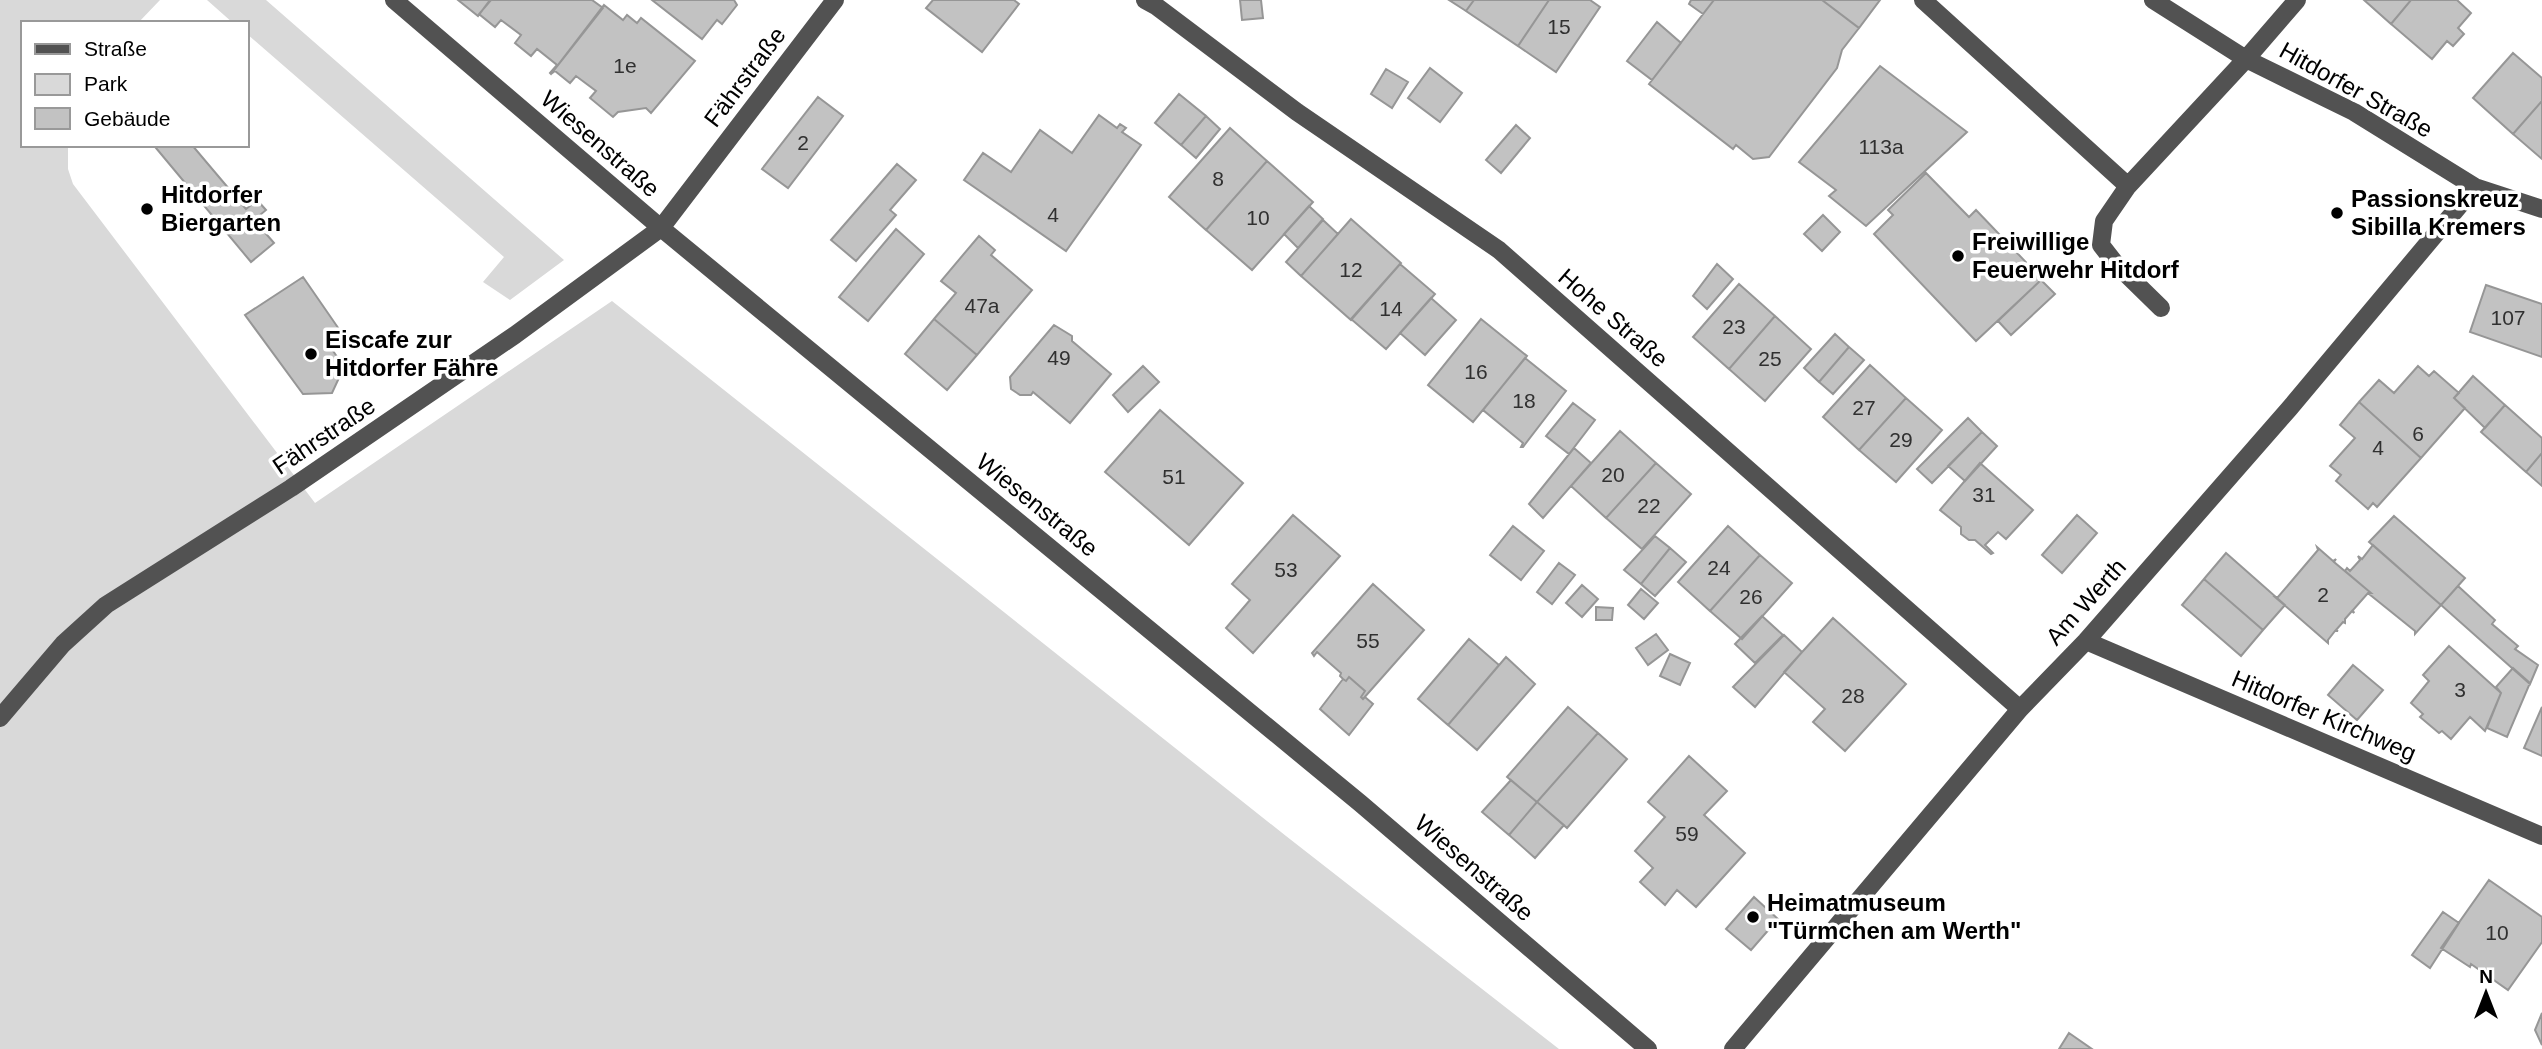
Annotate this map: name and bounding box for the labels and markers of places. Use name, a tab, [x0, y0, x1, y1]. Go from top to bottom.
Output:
place label: Hitdorfer Biergarten	[161, 181, 281, 236]
place label: Passionskreuz Sibilla Kremers	[2351, 185, 2526, 240]
marker: Hitdorfer Biergarten	[139, 201, 155, 217]
marker: Passionskreuz Sibilla Kremers	[2329, 205, 2345, 221]
place label: Freiwillige Feuerwehr Hitdorf	[1972, 228, 2180, 283]
marker: Freiwillige Feuerwehr Hitdorf	[1950, 248, 1966, 264]
place label: Eiscafe zur Hitdorfer Fähre	[325, 326, 498, 381]
marker: Eiscafe zur Hitdorfer Fähre	[303, 346, 319, 362]
place label: Heimatmuseum "Türmchen am Werth"	[1767, 889, 2021, 944]
marker: Heimatmuseum "Türmchen am Werth"	[1745, 909, 1761, 925]

